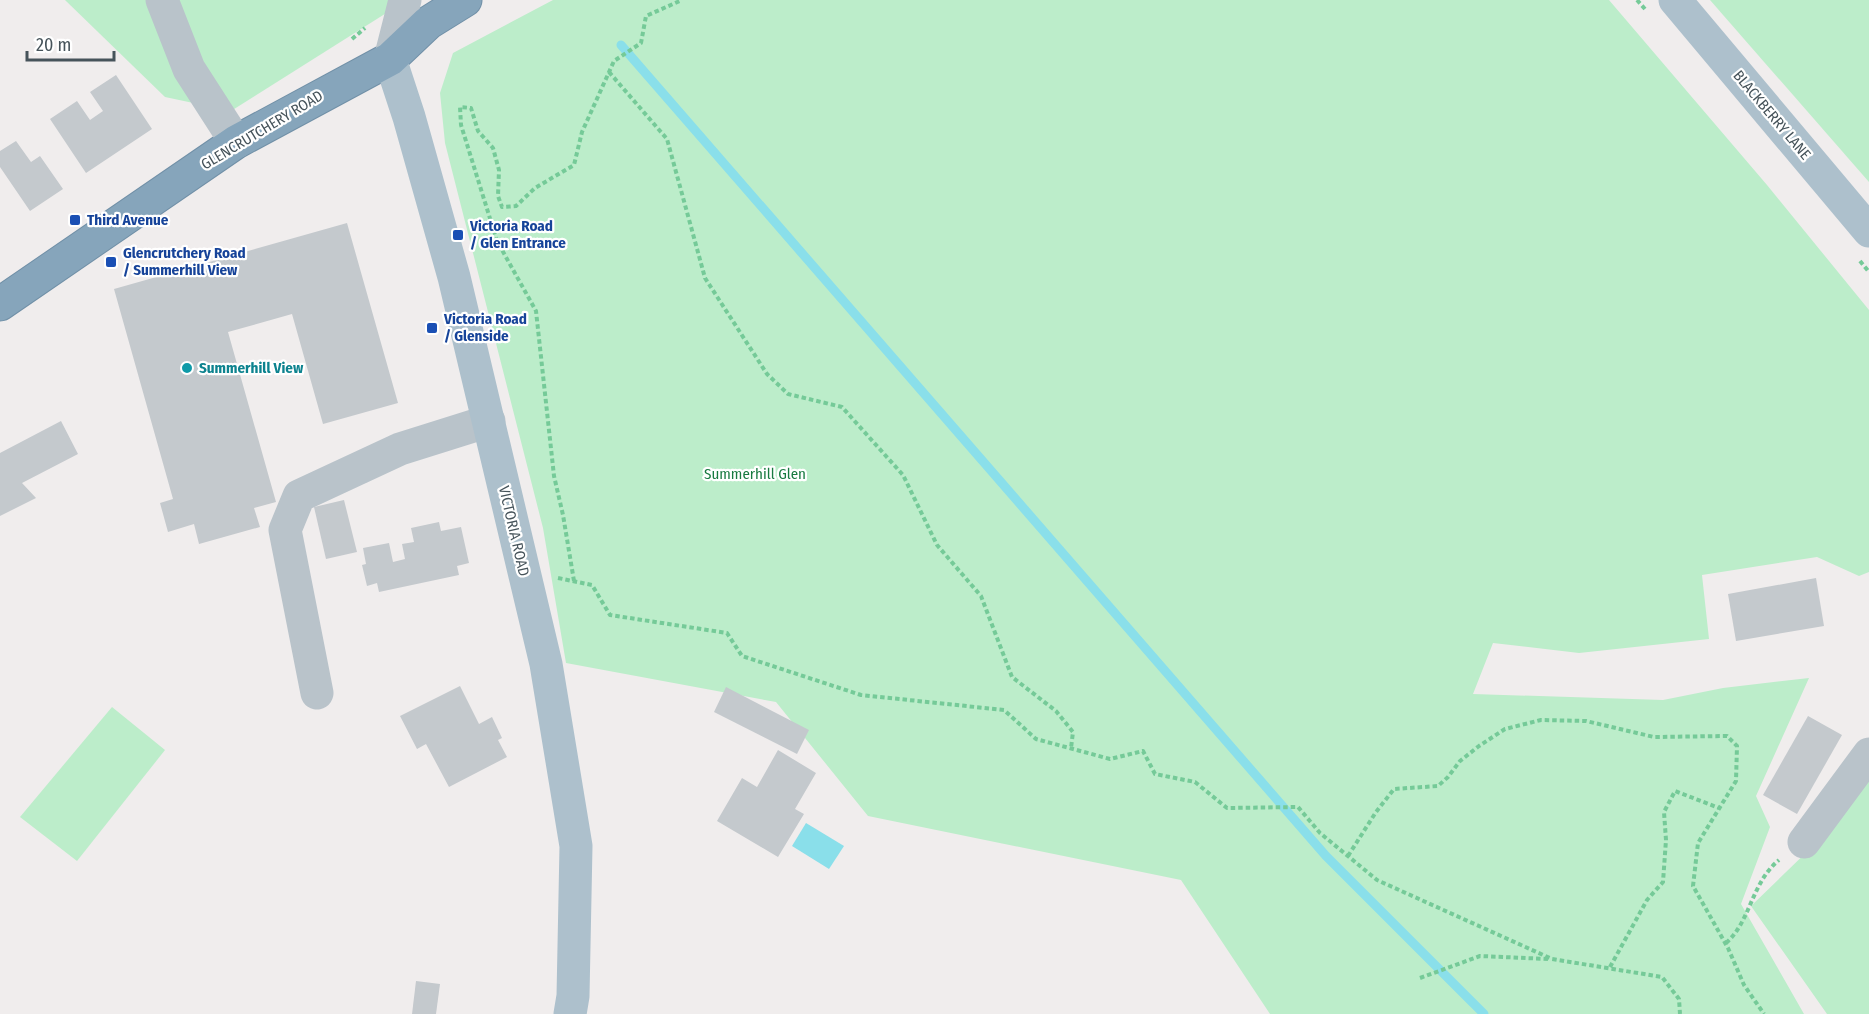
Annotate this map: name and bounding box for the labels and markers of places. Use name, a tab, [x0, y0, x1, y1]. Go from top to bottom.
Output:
place label: Third Avenue	[87, 211, 169, 229]
marker: Third Avenue	[68, 213, 82, 227]
place label: Victoria Road / Glen Entrance	[469, 217, 566, 252]
marker: Victoria Road / Glen Entrance	[451, 228, 465, 242]
place label: Glencrutchery Road / Summerhill View	[123, 244, 246, 279]
marker: Glencrutchery Road / Summerhill View	[104, 255, 118, 269]
place label: Victoria Road / Glenside	[443, 310, 527, 345]
marker: Victoria Road / Glenside	[425, 321, 439, 335]
place label: Summerhill View	[199, 359, 304, 377]
marker: Summerhill View	[180, 361, 194, 375]

